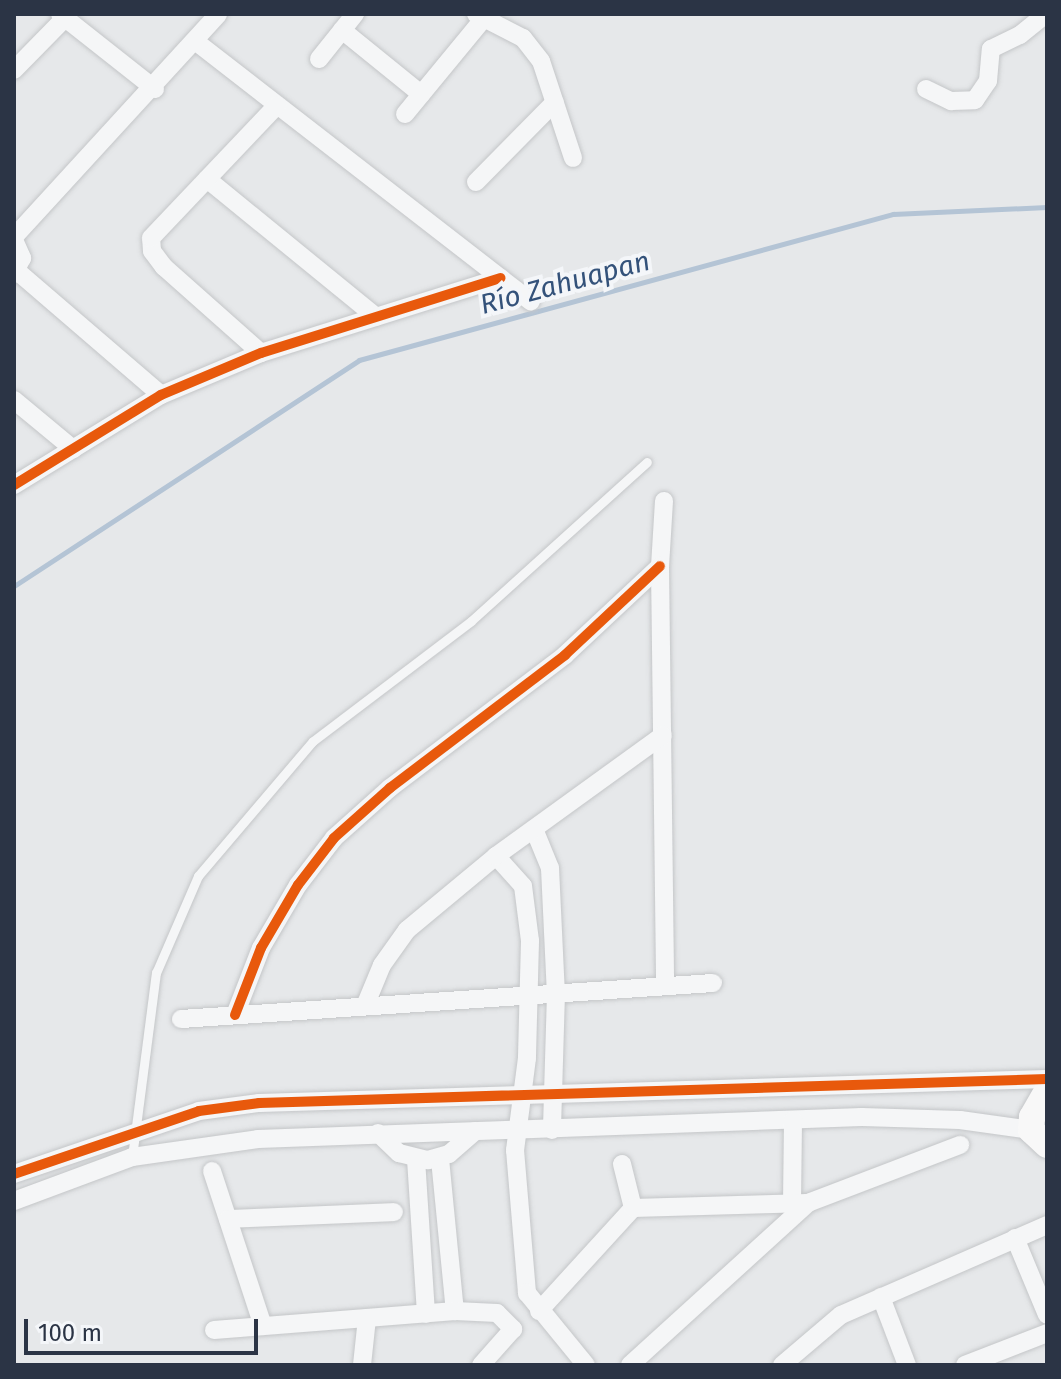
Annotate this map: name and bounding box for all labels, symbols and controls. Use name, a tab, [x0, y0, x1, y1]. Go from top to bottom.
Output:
water label: Río Zahuapan	[476, 244, 654, 322]
scale bar	[28, 1303, 262, 1353]
text: 100 m	[38, 1319, 102, 1347]

